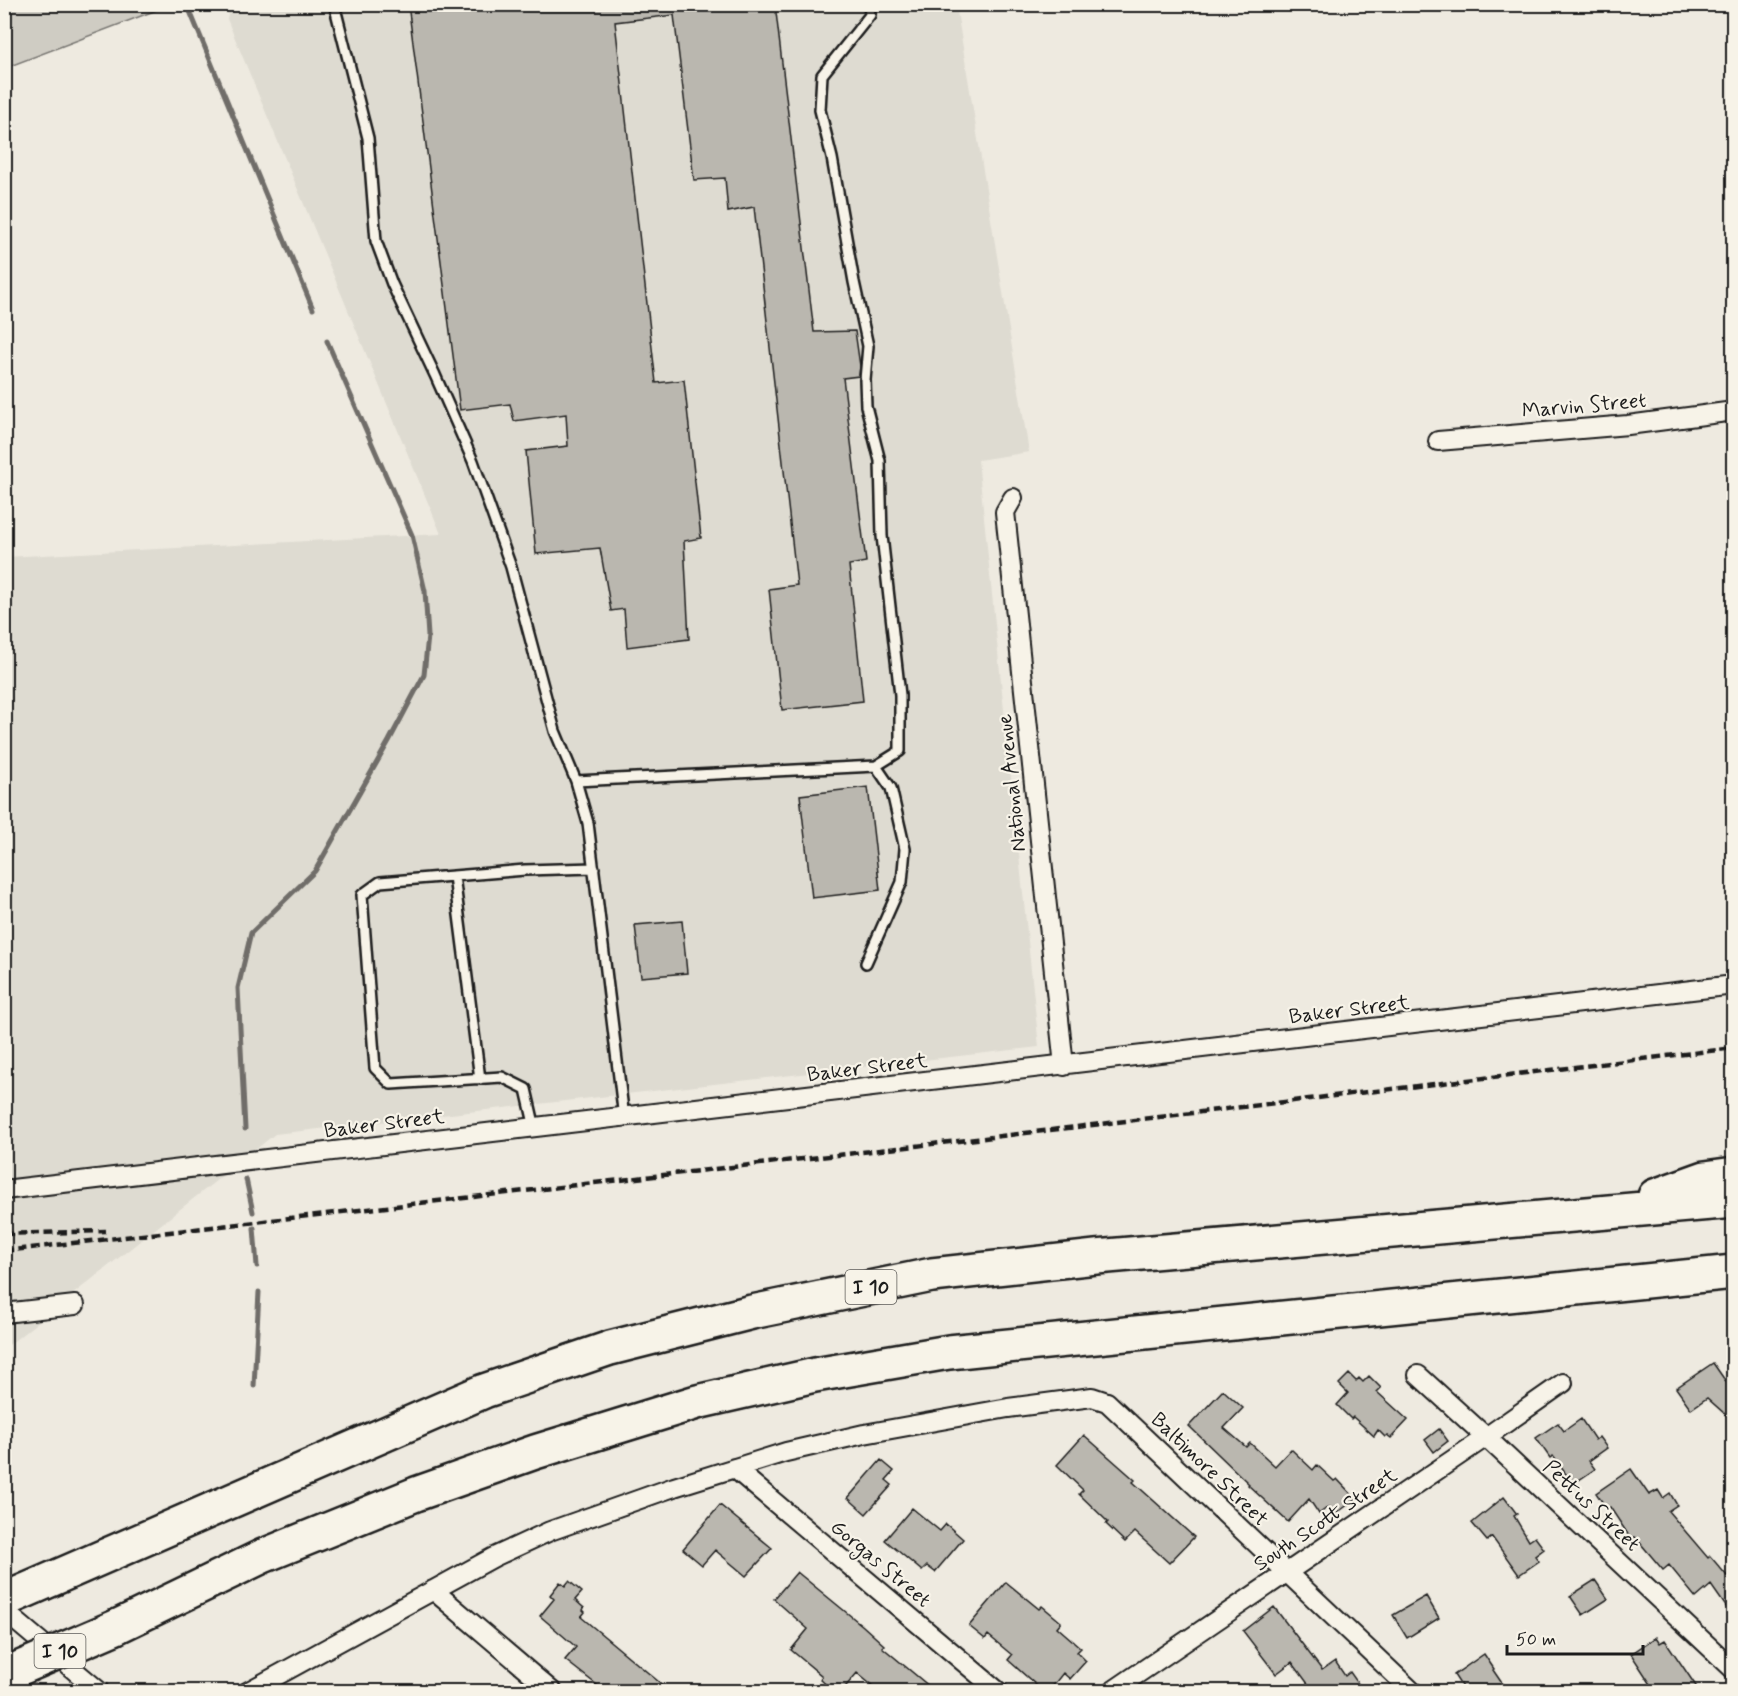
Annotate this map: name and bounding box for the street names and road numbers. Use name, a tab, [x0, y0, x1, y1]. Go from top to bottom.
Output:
street label: Marvin Street	[1521, 387, 1648, 425]
street label: National Avenue	[991, 712, 1033, 853]
street label: Baker Street	[1287, 989, 1412, 1031]
street label: Baker Street	[805, 1047, 930, 1089]
street label: Baker Street	[322, 1103, 447, 1145]
road number: I 10	[846, 1270, 896, 1304]
street label: Baltimore Street	[1144, 1406, 1274, 1533]
street label: Pettus Street	[1537, 1454, 1646, 1558]
street label: South Scott Street	[1248, 1461, 1403, 1578]
street label: Gorgas Street	[823, 1513, 937, 1615]
road number: I 10	[34, 1634, 86, 1668]

